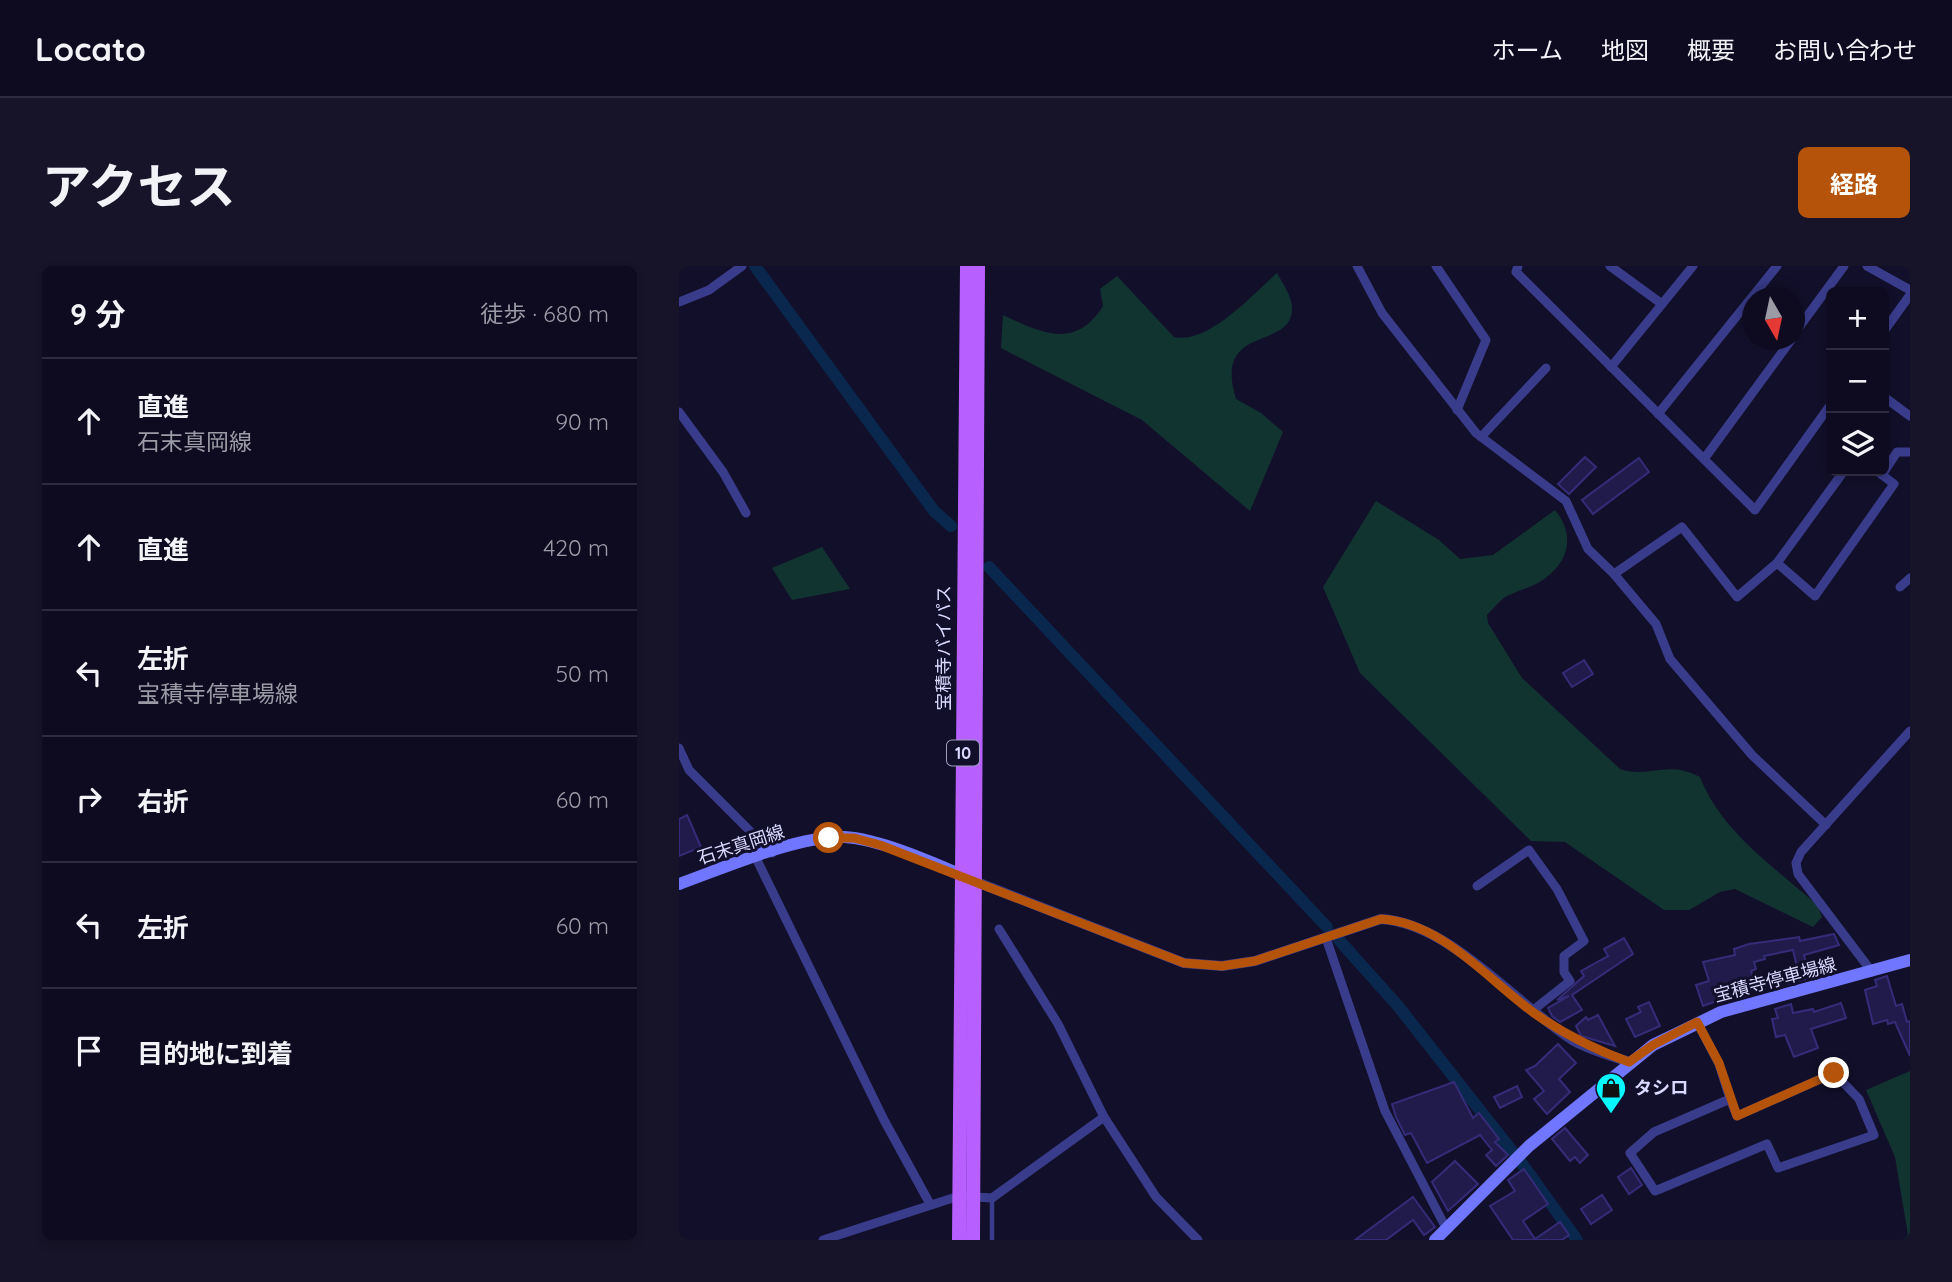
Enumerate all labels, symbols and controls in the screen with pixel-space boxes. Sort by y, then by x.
text: Locato [35,28,146,69]
text: ホーム [1492,35,1563,65]
text: 地図 [1601,35,1649,65]
text: 概要 [1687,35,1735,65]
text: お問い合わせ [1773,35,1917,65]
button: 経路 [1798,147,1910,218]
text: アクセス [42,155,236,216]
north arrow [1742,287,1805,350]
map controls [1826,287,1889,476]
button: + [1826,287,1889,350]
text: 9 分 [70,295,125,333]
text: 徒歩 · 680 m [480,299,609,328]
button: − [1826,350,1889,413]
text: 直進 [137,390,189,423]
icon: ahead [70,402,108,440]
text: 90 m [555,407,609,436]
button: layers [1826,413,1889,476]
text: 石末真岡線 [137,427,252,456]
icon: ahead [70,528,108,566]
text: 直進 [137,533,189,566]
text: 420 m [543,533,609,562]
street label: 宝積寺バイパス [932,585,955,711]
text: 左折 [137,642,189,675]
icon: left [70,654,108,692]
text: 50 m [556,659,609,688]
text: 宝積寺停車場線 [137,679,298,708]
road number: 10 [947,740,979,766]
icon: right [70,780,108,818]
text: 右折 [137,785,189,818]
text: 60 m [556,785,609,814]
street label: 石末真岡線 [694,820,787,869]
route start [813,822,844,853]
icon: left [70,906,108,944]
text: 左折 [137,911,189,944]
text: 60 m [556,911,609,940]
street label: 宝積寺停車場線 [1711,952,1839,1007]
icon: arrive [70,1032,108,1070]
text: 目的地に到着 [137,1037,293,1070]
route end [1818,1057,1849,1088]
shop icon: タシロ [1594,1071,1628,1115]
place label: タシロ [1634,1076,1688,1099]

